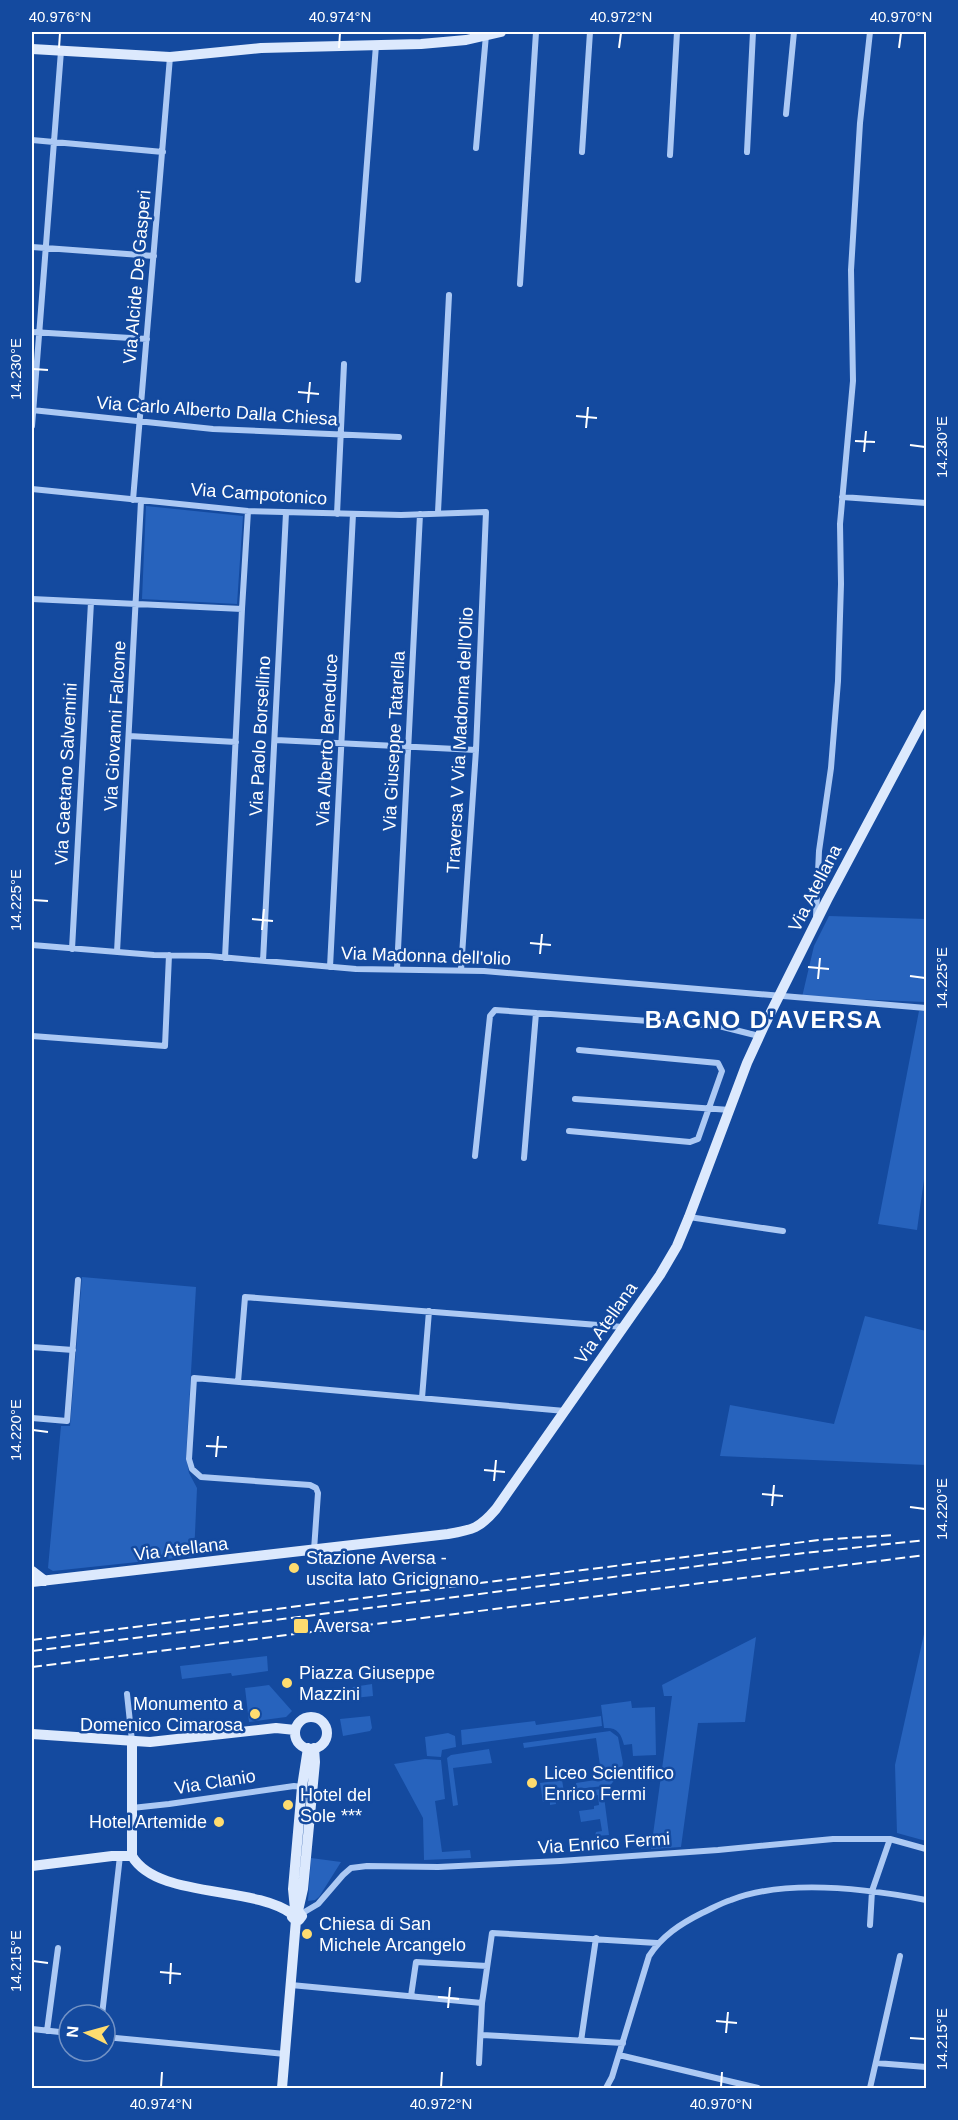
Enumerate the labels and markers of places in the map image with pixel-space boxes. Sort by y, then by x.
place label: Stazione Aversa - uscita lato Gricignano [306,1548,479,1589]
marker: Stazione Aversa - uscita lato Gricignano [287,1561,301,1575]
place label: Aversa [314,1616,371,1636]
marker: Aversa [292,1617,310,1635]
place label: Piazza Giuseppe Mazzini [299,1663,435,1704]
marker: Piazza Giuseppe Mazzini [280,1676,294,1690]
place label: Monumento a Domenico Cimarosa [80,1694,244,1735]
marker: Monumento a Domenico Cimarosa [248,1707,262,1721]
place label: Liceo Scientifico Enrico Fermi [544,1763,674,1804]
marker: Liceo Scientifico Enrico Fermi [525,1776,539,1790]
place label: Hotel del Sole *** [300,1785,371,1826]
marker: Hotel del Sole *** [281,1798,295,1812]
place label: Hotel Artemide [89,1812,207,1832]
marker: Hotel Artemide [212,1815,226,1829]
place label: Chiesa di San Michele Arcangelo [319,1914,466,1955]
marker: Chiesa di San Michele Arcangelo [300,1927,314,1941]

